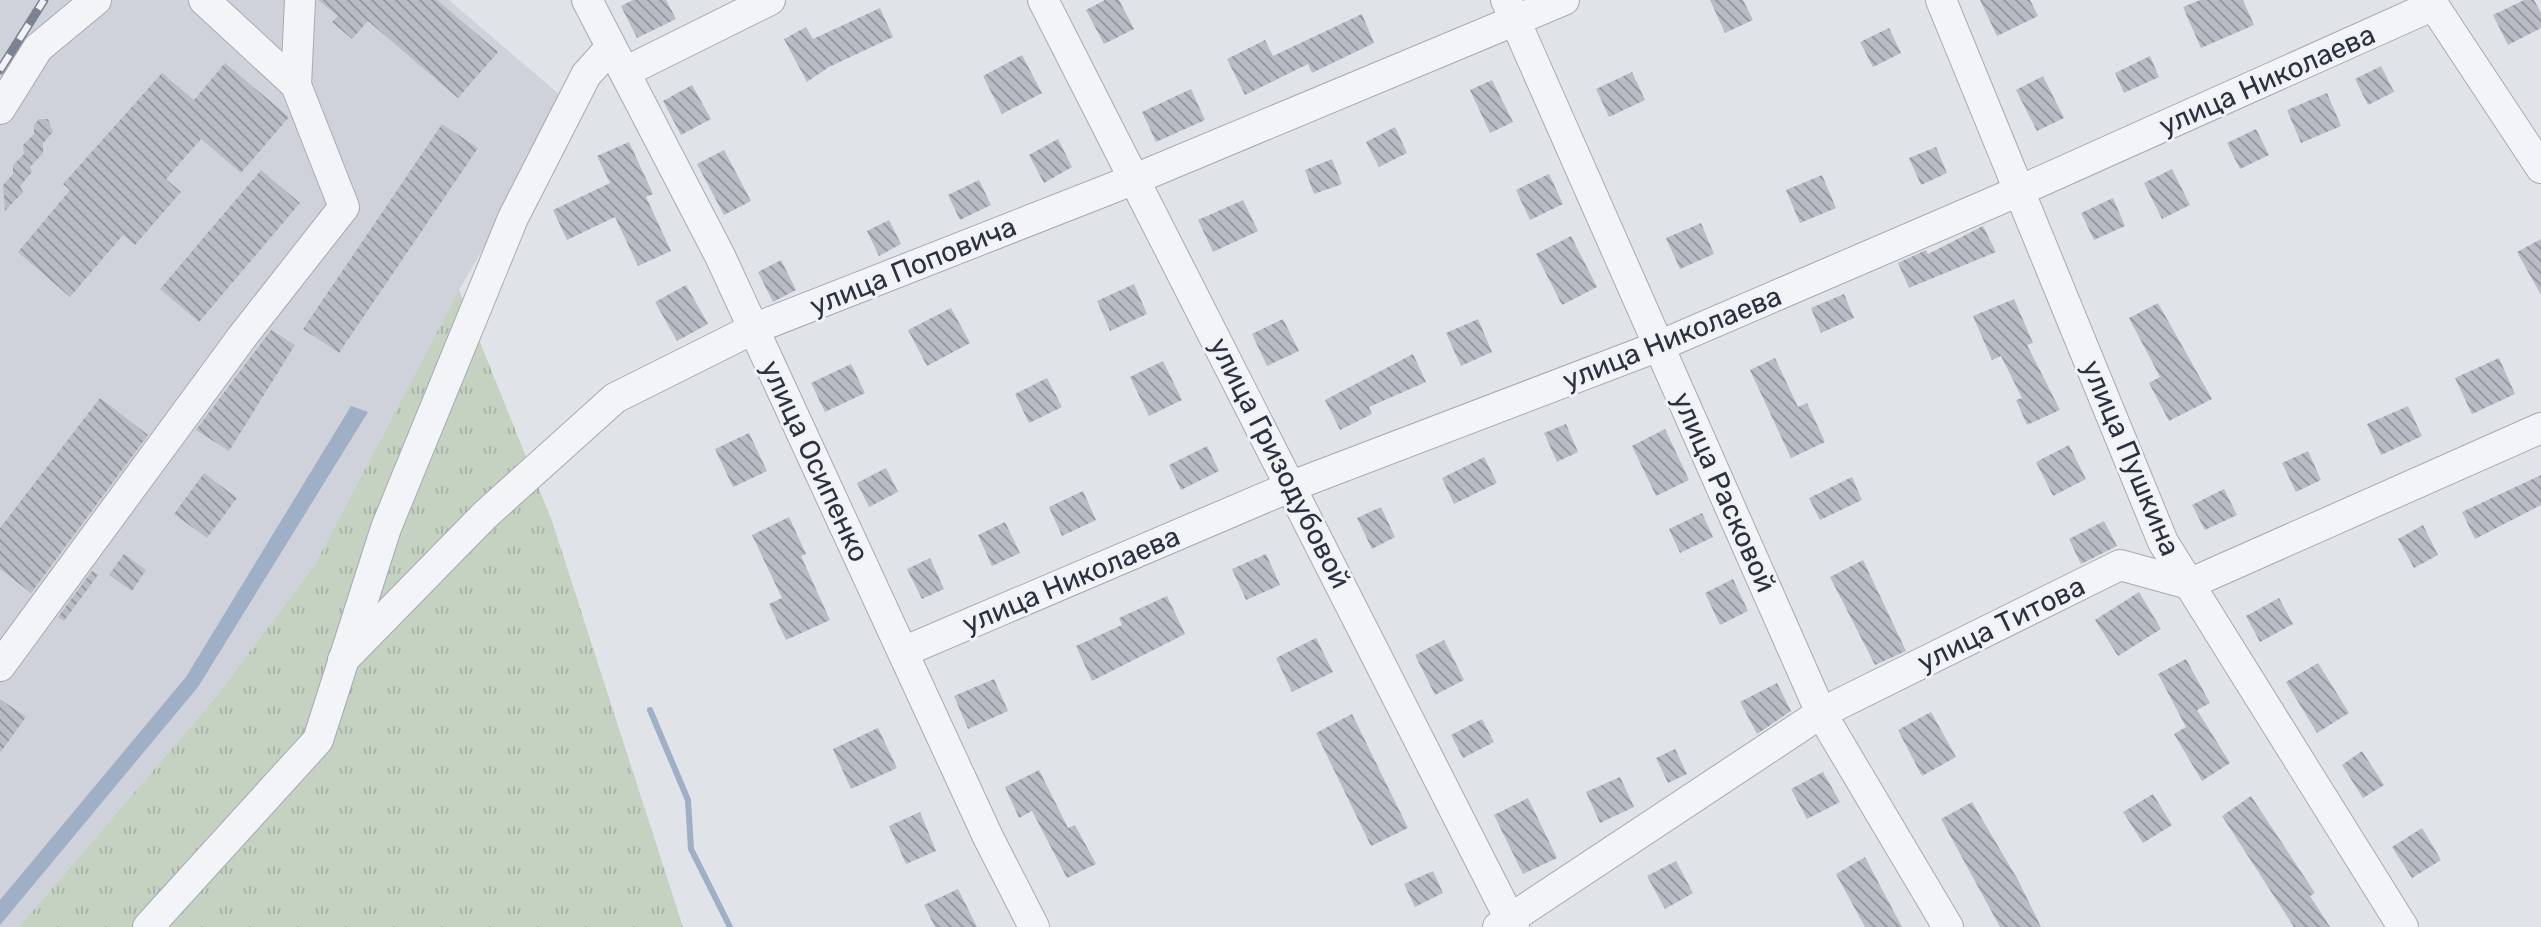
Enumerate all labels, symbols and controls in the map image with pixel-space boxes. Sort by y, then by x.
street label: улица Николаева [2154,18,2380,142]
street label: улица Поповича [805,210,1021,322]
street label: улица Николаева [1558,279,1786,397]
street label: улица Гризодубовой [1202,332,1358,594]
street label: улица Осипенко [754,355,876,567]
street label: улица Пушкина [2075,355,2187,561]
street label: улица Расковой [1665,387,1783,597]
street label: улица Николаева [957,519,1185,641]
street label: улица Титова [1912,569,2090,679]

